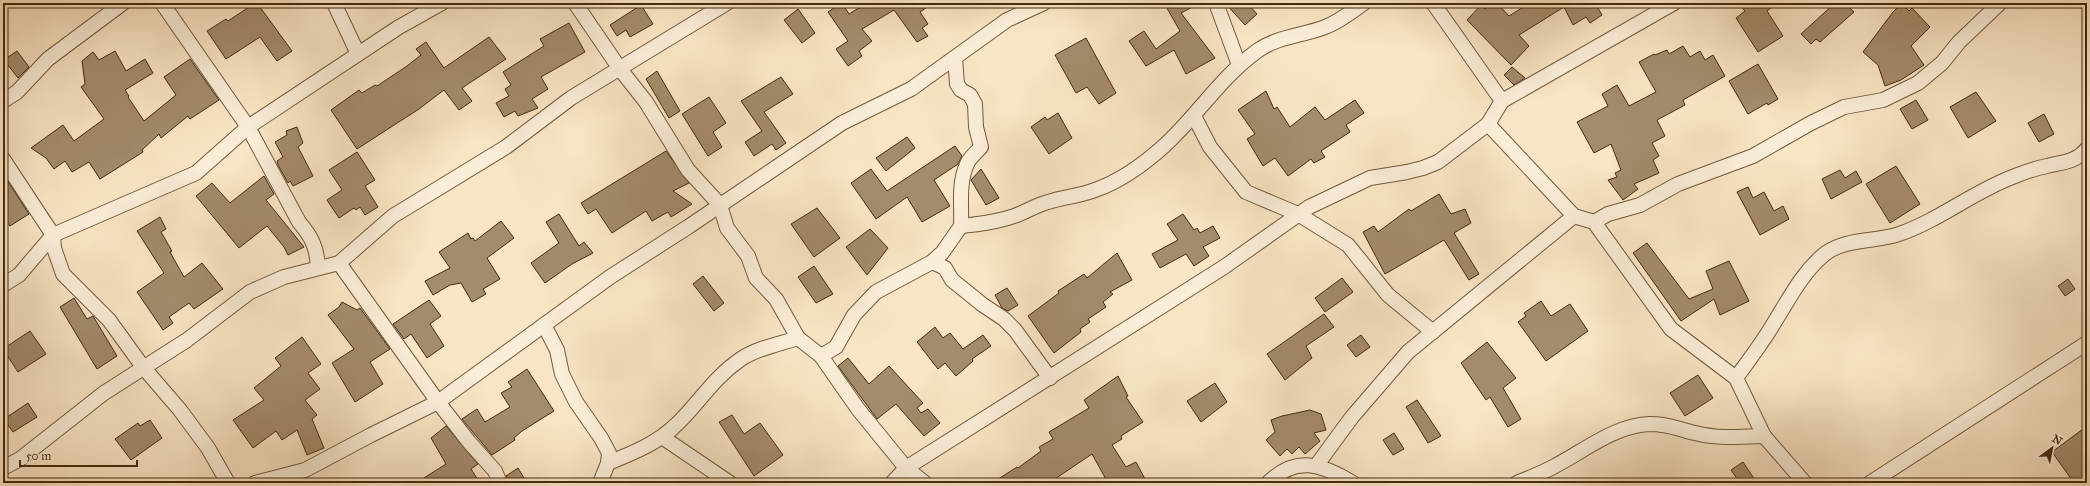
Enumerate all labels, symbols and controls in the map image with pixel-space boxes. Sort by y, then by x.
north arrow [2032,428,2072,468]
text: N [2050,432,2065,448]
scale bar [20,442,137,468]
text: 50 m [26,449,51,463]

